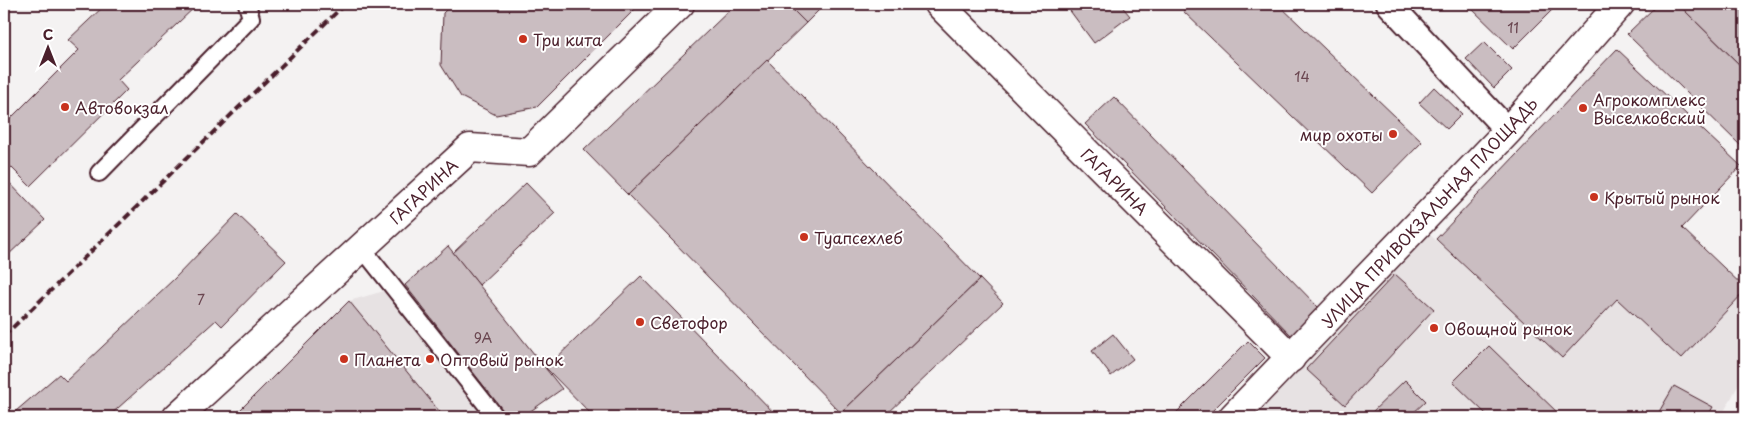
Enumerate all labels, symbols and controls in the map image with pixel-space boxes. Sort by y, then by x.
house number: 11 [1507,17,1519,38]
north arrow [22,22,72,72]
text: С [43,24,53,45]
place label: Три кита [533,27,602,51]
marker: Три кита [517,33,529,45]
house number: 14 [1294,66,1310,87]
place label: Агрокомплекс Выселковский [1593,87,1706,129]
street label: УЛИЦА ПРИВОКЗАЛЬНАЯ ПЛОЩАДЬ [1315,91,1543,333]
place label: Автовокзал [75,95,169,119]
marker: Автовокзал [59,101,71,113]
marker: Агрокомплекс Выселковский [1577,102,1589,114]
place label: мир охоты [1300,122,1383,146]
marker: мир охоты [1387,128,1399,140]
street label: ГАГАРИНА [1076,142,1154,220]
street label: ГАГАРИНА [383,153,463,229]
place label: Крытый рынок [1604,185,1720,209]
marker: Крытый рынок [1588,191,1600,203]
place label: Туапсехлеб [814,225,903,249]
marker: Туапсехлеб [798,231,810,243]
house number: 7 [197,289,205,310]
place label: Светофор [650,310,728,334]
marker: Светофор [634,316,646,328]
place label: Овощной рынок [1444,316,1573,340]
marker: Овощной рынок [1428,322,1440,334]
house number: 9А [474,327,493,348]
place label: Планета [354,347,421,371]
place label: Оптовый рынок [440,347,564,371]
marker: Планета [338,353,350,365]
marker: Оптовый рынок [424,353,436,365]

